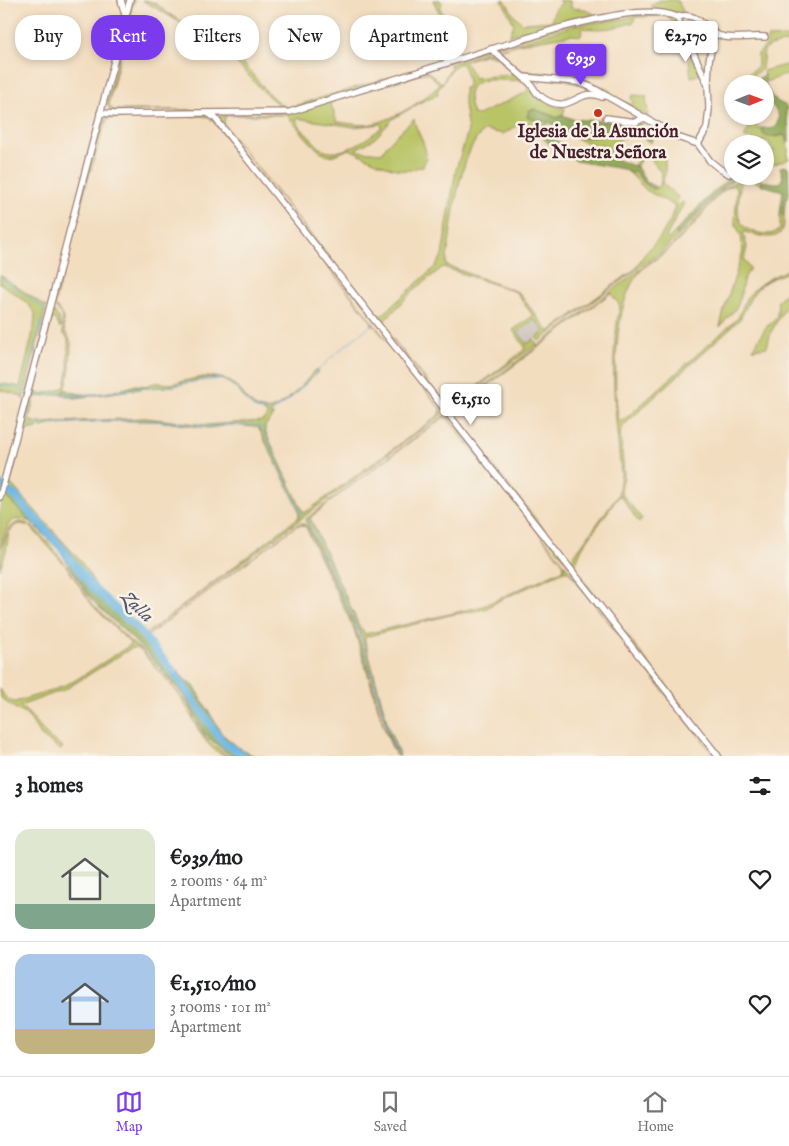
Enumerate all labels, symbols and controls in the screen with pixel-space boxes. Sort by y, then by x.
chip: Buy [15,15,81,60]
chip: Rent [91,15,165,60]
chip: Filters [175,15,259,60]
chip: New [269,15,340,60]
chip: Apartment [350,15,467,60]
pin: €2,170 [645,20,727,63]
text: €2,170 [665,27,707,47]
pin: €939 [551,44,611,86]
text: €939 [566,50,596,70]
north arrow [724,75,774,125]
map controls [724,75,774,185]
marker: Iglesia de la Asunción de Nuestra Señora [592,107,604,119]
place label: Iglesia de la Asunción de Nuestra Señora [518,121,679,165]
button: layers [724,135,774,185]
pin: €1,510 [430,384,512,426]
text: €1,510 [451,390,491,410]
water label: Zalla [114,584,159,628]
icon: filters [746,772,774,800]
text: 3 homes [15,773,83,800]
text: €939/mo [170,845,243,872]
icon: home [55,849,115,909]
icon: heart [746,865,774,893]
text: 2 rooms · 64 m² [170,872,268,892]
text: Apartment [170,892,241,912]
text: €1,510/mo [170,971,256,998]
icon: home [55,974,115,1034]
icon: heart [746,990,774,1018]
text: 3 rooms · 101 m² [170,998,271,1018]
text: Apartment [170,1018,241,1038]
tab: Map [115,1088,143,1136]
tab: Saved [374,1088,407,1136]
tab: Home [637,1088,674,1136]

